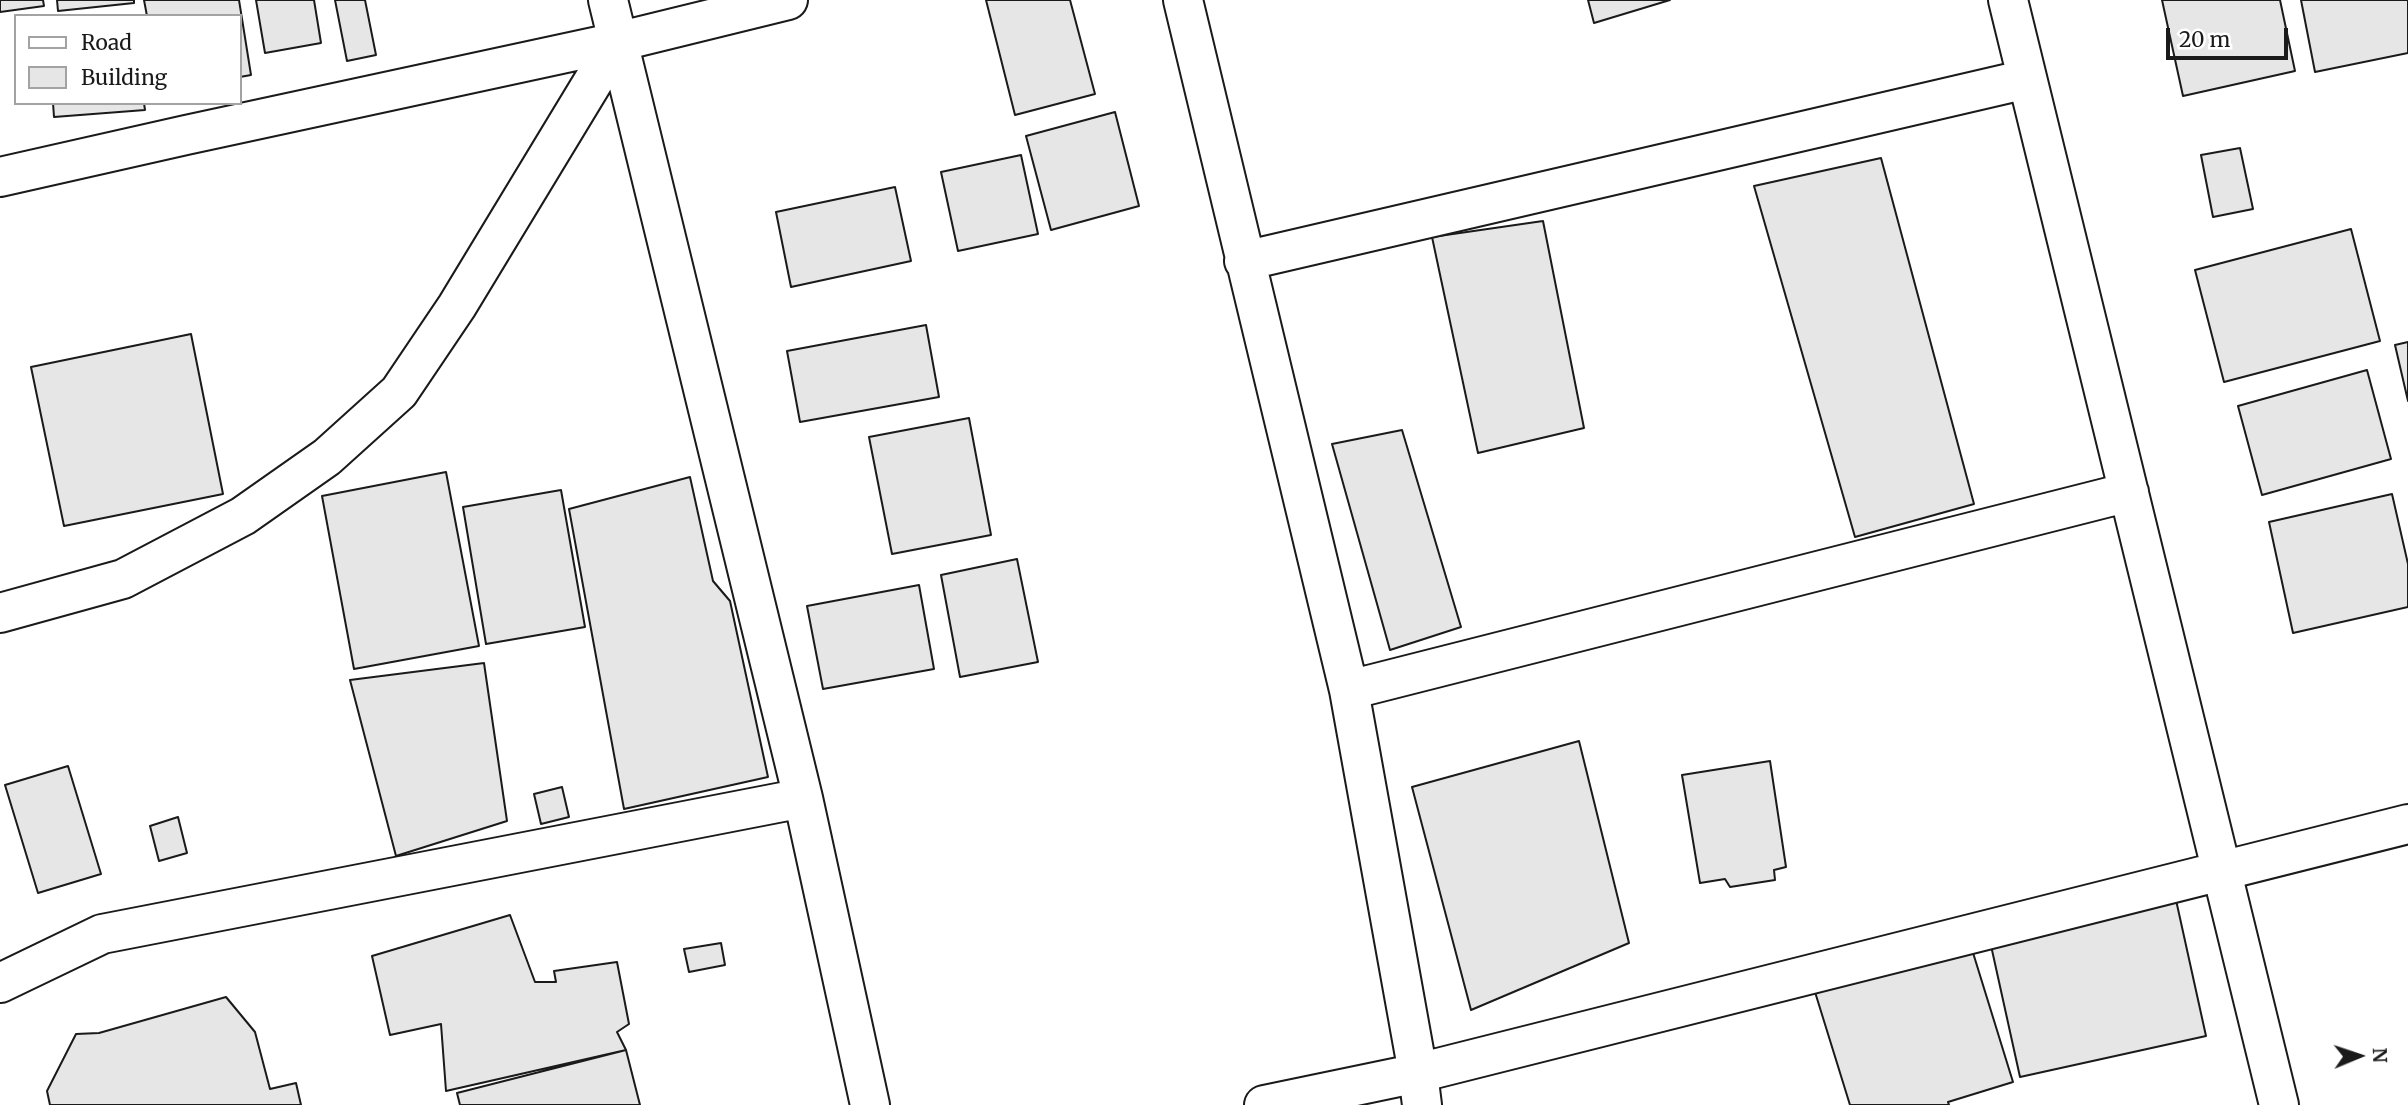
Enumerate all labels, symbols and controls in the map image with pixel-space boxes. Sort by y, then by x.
legend [14,14,242,105]
scale bar [2170,14,2292,58]
text: 20 m [2179,26,2230,53]
text: Road [81,29,132,56]
text: Building [81,64,167,91]
north arrow [2324,1021,2394,1091]
text: N [2368,1047,2392,1063]

